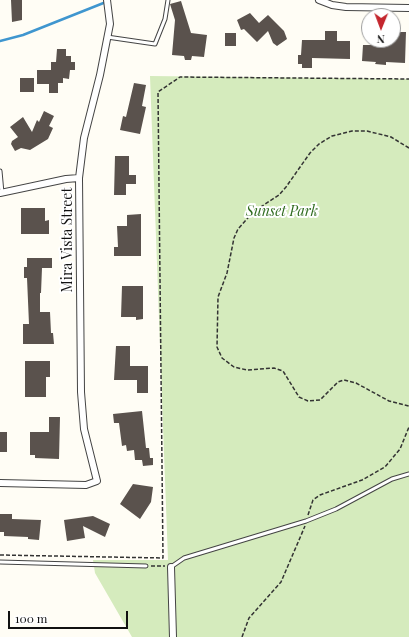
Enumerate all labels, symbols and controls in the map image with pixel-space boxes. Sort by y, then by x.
north arrow [361,8,401,48]
text: N [377,32,385,47]
street label: Mira Vista Street [60,188,76,292]
park label: Sunset Park [246,204,318,220]
scale bar [10,603,130,629]
text: 100 m [15,610,47,626]

